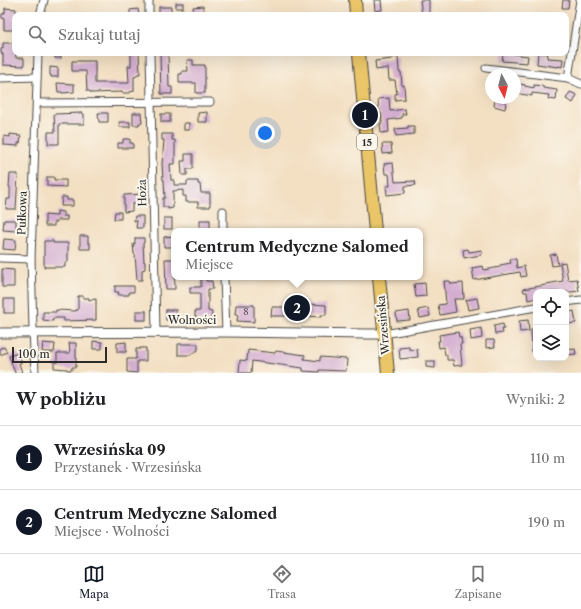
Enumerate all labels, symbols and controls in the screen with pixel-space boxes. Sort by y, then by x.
search box [12,12,569,56]
icon: search [26,23,48,45]
text: Szukaj tutaj [58,25,140,44]
north arrow [485,68,521,104]
pin: 1 [352,100,378,130]
your location [255,123,275,143]
road number: 15 [357,134,377,150]
street label: Hoża [135,179,149,207]
street label: Pułkowa [14,190,30,235]
popup [171,228,423,280]
text: Centrum Medyczne Salomed [185,237,409,256]
text: Miejsce [185,256,233,272]
map controls [533,289,569,361]
button: locate [533,289,569,325]
pin: 2 [284,293,310,323]
street label: Wrzesińska [373,295,393,356]
house number: 8 [243,306,249,317]
street label: Wolności [167,313,217,327]
button: layers [533,325,569,361]
scale bar [12,345,107,364]
text: 100 m [18,347,50,361]
text: W pobliżu [16,389,106,409]
text: Wyniki: 2 [506,391,565,407]
text: Wrzesińska 09 [54,440,166,459]
text: 1 [26,450,32,466]
text: 110 m [530,450,565,466]
text: Przystanek · Wrzesińska [54,459,202,475]
text: Centrum Medyczne Salomed [54,504,277,523]
text: 2 [25,514,33,530]
text: 190 m [528,514,565,530]
text: Miejsce · Wolności [54,523,169,539]
tab: Mapa [79,563,109,601]
tab: Trasa [267,563,296,601]
tab: Zapisane [455,563,502,601]

